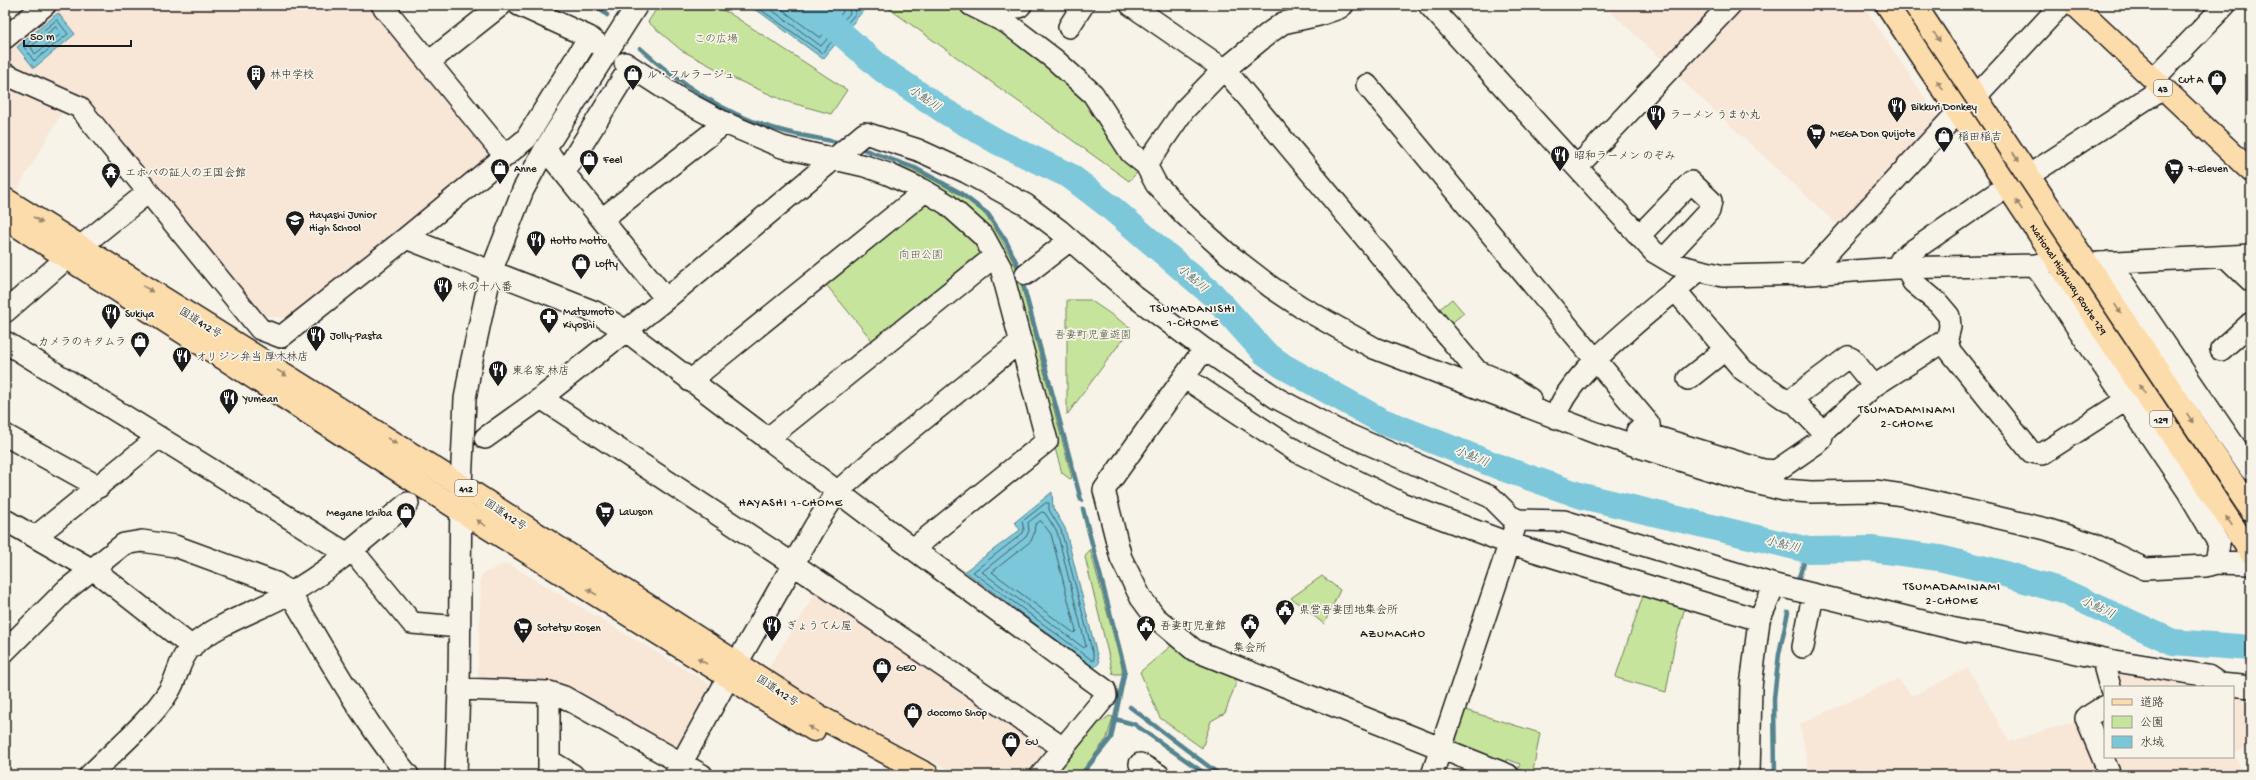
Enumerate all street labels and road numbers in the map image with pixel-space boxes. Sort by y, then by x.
road number: 43 [2154,80,2172,96]
street label: National Highway Route 129 [2026,222,2109,338]
street label: 国道412号 [176,305,224,342]
road number: 129 [2150,411,2172,427]
road number: 412 [455,480,477,496]
street label: 国道412号 [481,497,529,534]
street label: 国道412号 [753,673,801,710]

